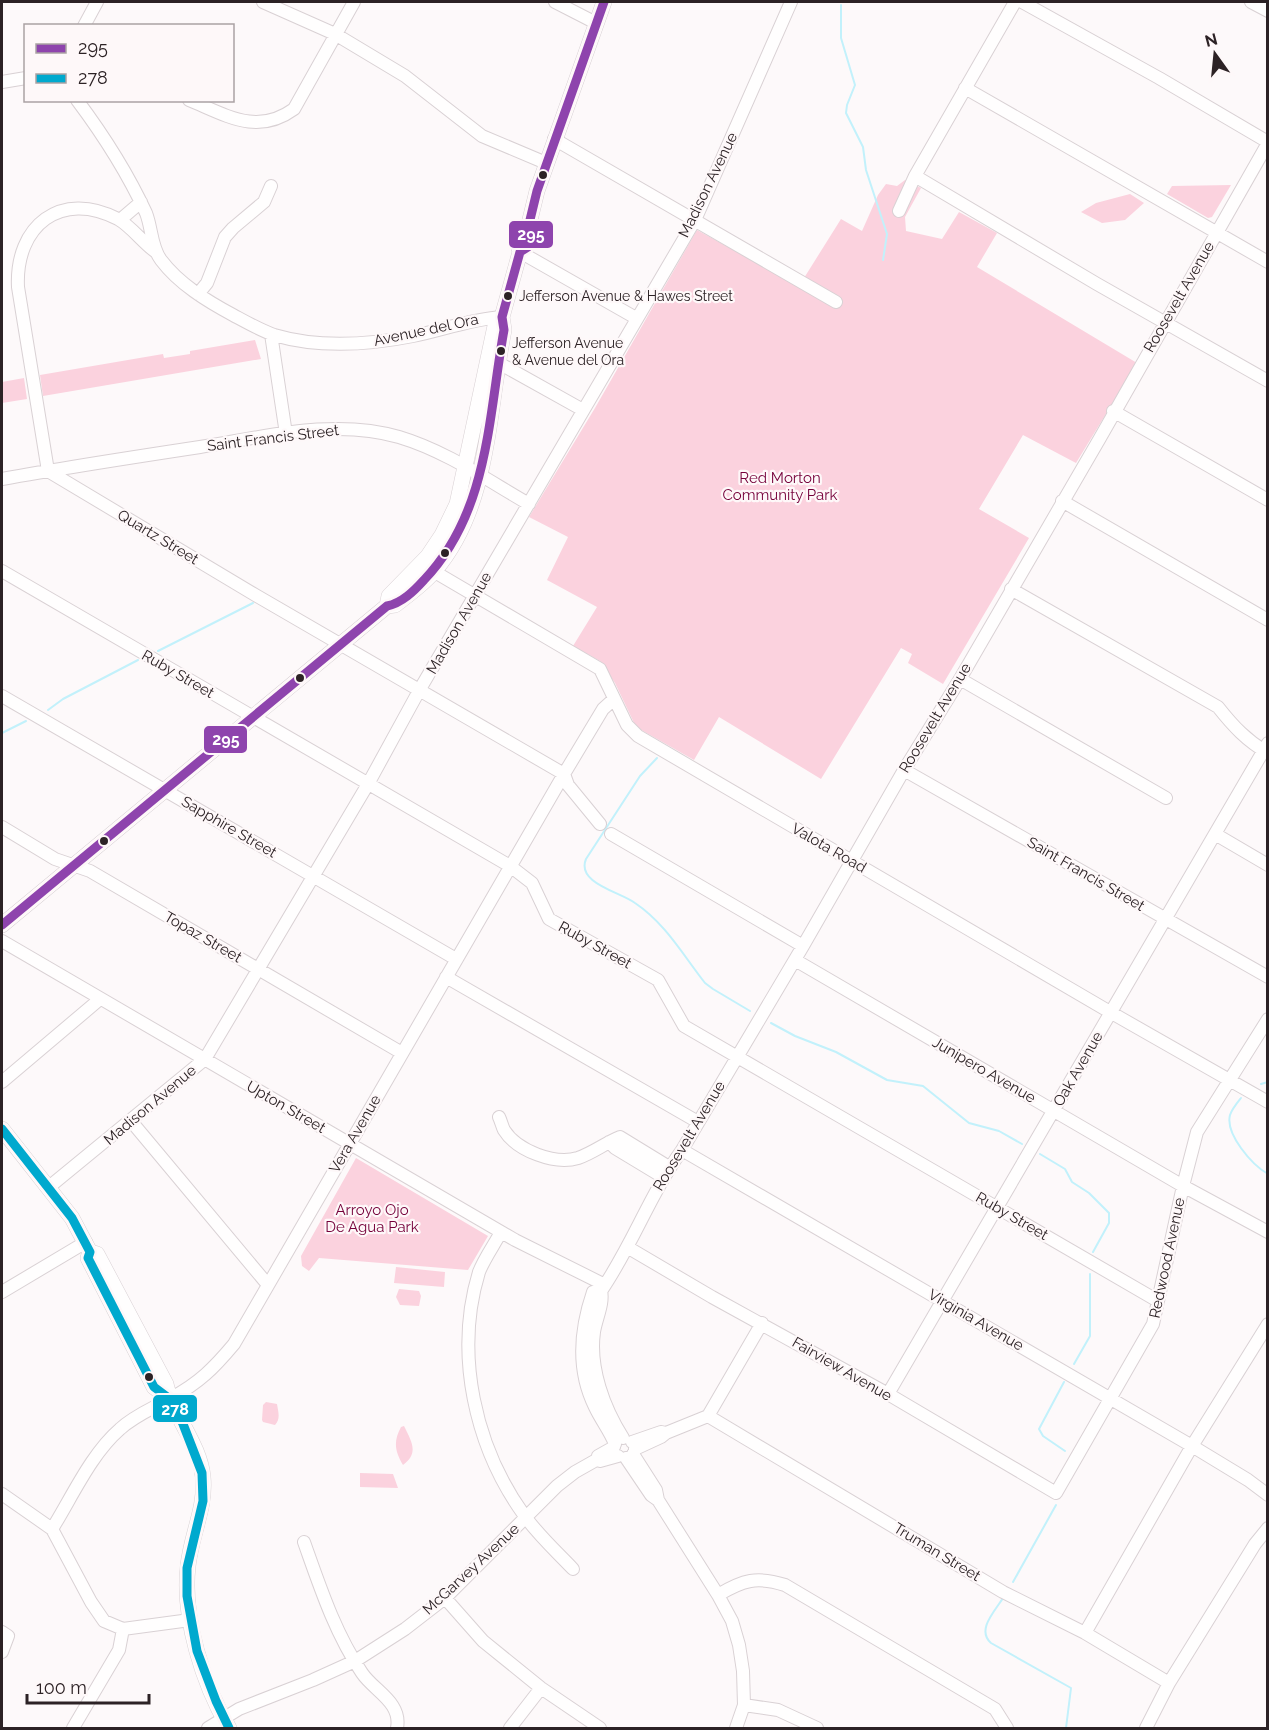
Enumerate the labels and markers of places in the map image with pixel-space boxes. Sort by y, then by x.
unlabelled marker [537,169,549,181]
place label: Jefferson Avenue & Hawes Street [519,288,733,304]
marker: Jefferson Avenue & Hawes Street [502,290,514,302]
place label: Jefferson Avenue & Avenue del Ora [512,335,624,368]
marker: Jefferson Avenue & Avenue del Ora [495,345,507,357]
unlabelled marker [439,547,451,559]
unlabelled marker [294,672,306,684]
unlabelled marker [98,835,110,847]
unlabelled marker [143,1371,155,1383]

